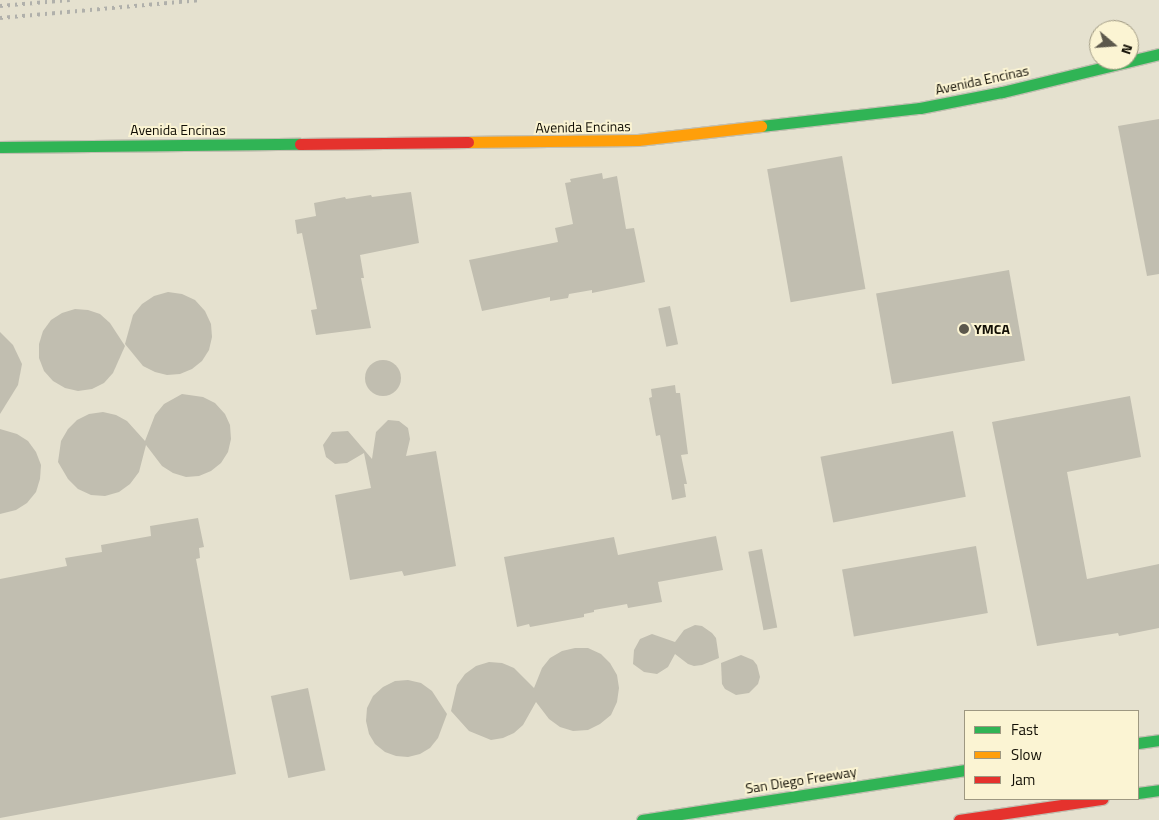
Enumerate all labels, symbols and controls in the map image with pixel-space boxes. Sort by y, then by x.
north arrow [1089,20,1139,70]
text: N [1116,42,1139,57]
street label: Avenida Encinas [934,62,1030,98]
street label: Avenida Encinas [535,118,631,136]
street label: Avenida Encinas [130,122,226,138]
place label: YMCA [974,321,1010,337]
marker: YMCA [958,323,970,335]
legend [964,710,1139,800]
text: Fast [1011,718,1038,741]
text: Slow [1011,743,1042,766]
street label: San Diego Freeway [744,763,858,797]
text: Jam [1011,768,1035,791]

